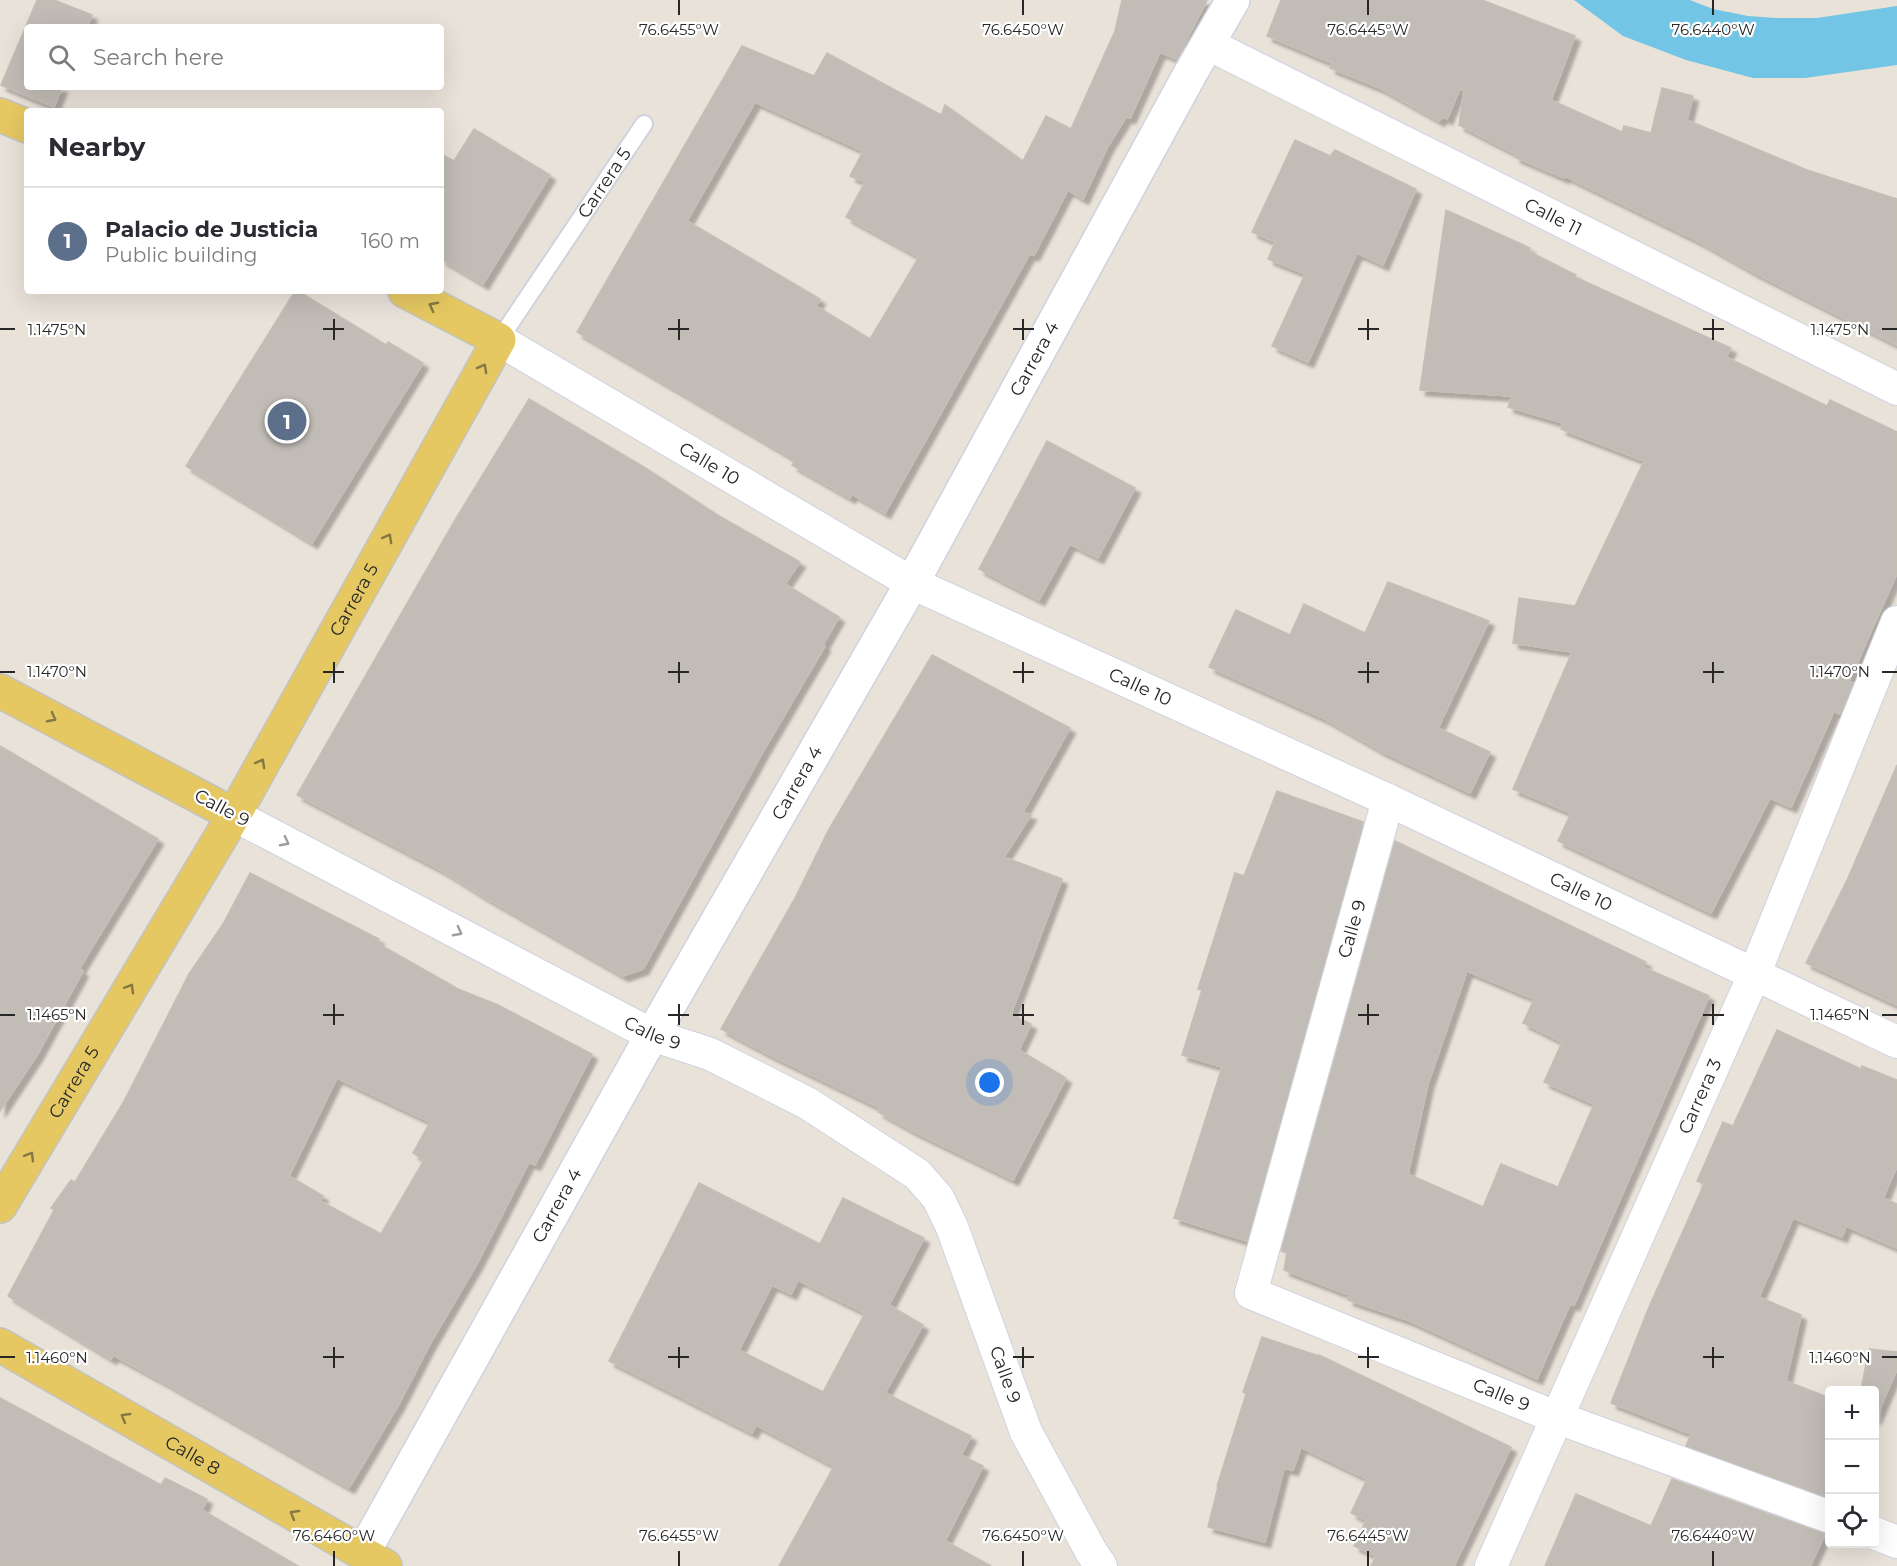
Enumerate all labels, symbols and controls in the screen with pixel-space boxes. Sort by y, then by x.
text: 76.6455°W [639,20,719,39]
text: 76.6450°W [982,20,1064,39]
text: 76.6445°W [1327,20,1409,39]
text: 76.6440°W [1671,20,1755,39]
search box [24,24,444,90]
icon: search [45,41,78,74]
text: Search here [93,44,224,71]
text: Nearby [48,131,145,163]
street label: Carrera 5 [573,144,636,223]
street label: Calle 11 [1521,193,1586,240]
text: Palacio de Justicia [105,216,318,243]
text: 1 [64,229,71,253]
text: 160 m [361,229,420,253]
text: Public building [105,243,258,267]
one-way arrow [429,302,440,313]
street label: Carrera 4 [1005,318,1064,400]
text: 1.1475°N [28,320,86,339]
text: 1.1475°N [1811,320,1869,339]
one-way arrow [476,364,488,374]
pin: 1 [268,398,306,444]
street label: Calle 10 [675,437,744,490]
one-way arrow [381,534,392,544]
street label: Carrera 5 [325,559,383,640]
text: 1.1470°N [27,662,87,681]
text: 1.1470°N [1810,662,1870,681]
street label: Calle 10 [1105,663,1175,711]
one-way arrow [45,711,56,723]
street label: Carrera 4 [767,742,827,824]
one-way arrow [254,759,265,769]
street label: Calle 9 [191,784,253,832]
one-way arrow [279,835,290,846]
street label: Calle 10 [1546,867,1616,916]
street label: Calle 9 [1333,897,1371,961]
one-way arrow [452,925,462,936]
one-way arrow [123,984,134,994]
text: 1.1465°N [27,1005,87,1024]
text: 1.1465°N [1810,1005,1870,1024]
street label: Calle 9 [620,1011,683,1055]
street label: Carrera 5 [44,1042,104,1123]
street label: Carrera 3 [1674,1055,1726,1138]
your location [975,1068,1004,1097]
one-way arrow [23,1152,34,1162]
street label: Carrera 4 [527,1164,587,1247]
street label: Calle 9 [985,1343,1026,1406]
text: 1.1460°N [26,1348,88,1367]
text: 1.1460°N [1809,1348,1871,1367]
street label: Calle 9 [1470,1374,1533,1416]
map controls [1825,1386,1879,1548]
button: + [1825,1386,1879,1440]
one-way arrow [121,1413,131,1424]
street label: Calle 8 [161,1431,224,1480]
button: − [1825,1440,1879,1494]
button: locate [1825,1494,1879,1548]
one-way arrow [290,1510,300,1521]
text: 76.6460°W [293,1526,376,1545]
text: 76.6455°W [639,1526,719,1545]
text: 76.6450°W [982,1526,1064,1545]
text: 76.6445°W [1327,1526,1409,1545]
text: 76.6440°W [1671,1526,1755,1545]

